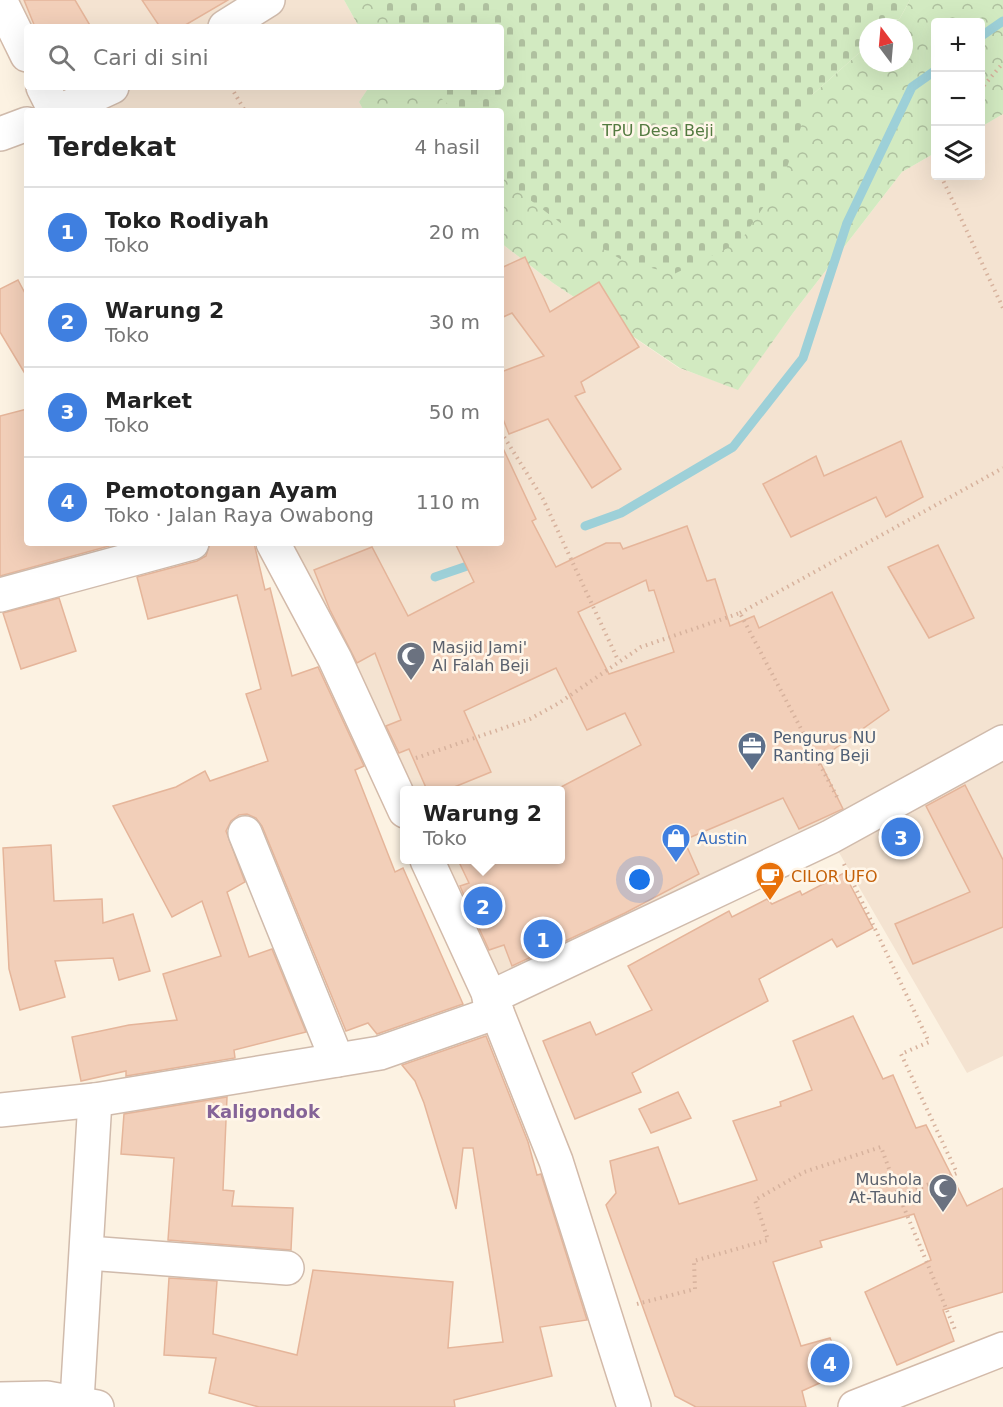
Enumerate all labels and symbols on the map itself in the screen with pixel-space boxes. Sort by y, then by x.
north arrow [859,18,913,72]
park label: TPU Desa Beji [601,121,714,140]
place label: Masjid Jami' Al Falah Beji [432,638,529,675]
mosque icon: Masjid Jami' Al Falah Beji [395,640,427,682]
place label: Pengurus NU Ranting Beji [773,728,876,765]
office icon: Pengurus NU Ranting Beji [736,730,768,772]
pin: 3 [882,814,920,860]
shop icon: Austin [660,822,692,864]
place label: Austin [697,829,747,848]
cafe icon: CILOR UFO [754,860,786,902]
your location [625,865,654,894]
place label: CILOR UFO [791,867,878,886]
pin: 2 [464,884,502,928]
pin: 1 [524,916,562,962]
district label: Kaligondok [206,1101,321,1122]
place label: Mushola At-Tauhid [849,1170,922,1207]
mosque icon: Mushola At-Tauhid [927,1172,959,1214]
pin: 4 [810,1340,850,1386]

